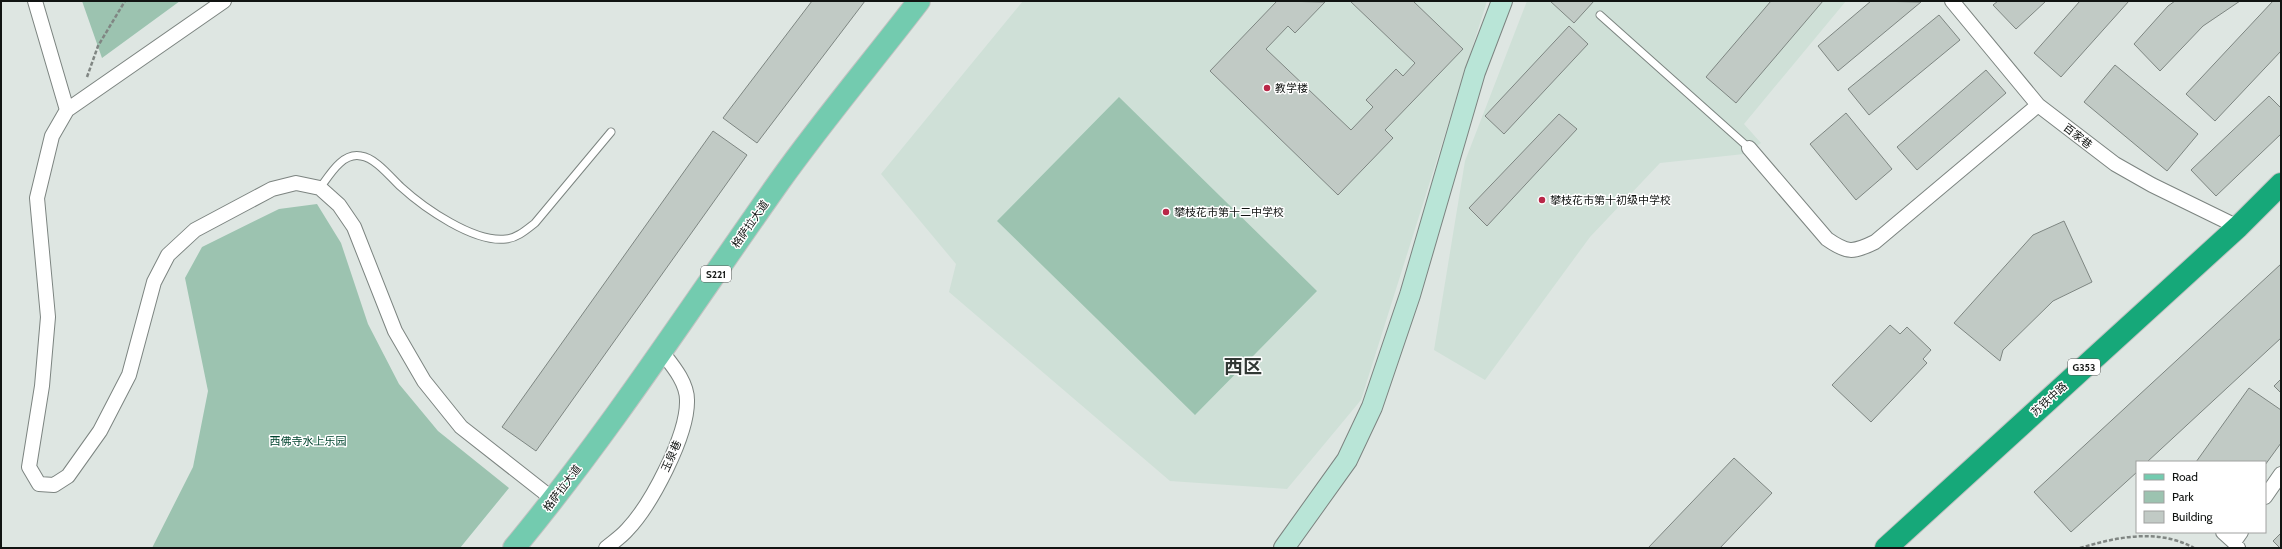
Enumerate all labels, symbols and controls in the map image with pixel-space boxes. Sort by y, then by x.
place label: 教学楼 [1275,81,1308,95]
marker: 教学楼 [1262,83,1272,93]
street label: 百家巷 [2061,120,2095,152]
place label: 攀枝花市第十初级中学校 [1550,193,1671,207]
marker: 攀枝花市第十初级中学校 [1537,195,1547,205]
street label: 格萨拉大道 [728,197,772,251]
place label: 攀枝花市第十二中学校 [1174,205,1284,219]
marker: 攀枝花市第十二中学校 [1161,207,1171,217]
road number: S221 [701,266,731,282]
district label: 西区 [1224,355,1262,378]
road number: G353 [2068,359,2100,375]
street label: 苏铁中路 [2028,379,2070,419]
park label: 西佛寺水上乐园 [270,434,347,448]
street label: 玉泉巷 [658,438,684,474]
legend [2136,461,2266,533]
street label: 格萨拉大道 [540,462,584,514]
text: Road [2172,469,2198,484]
text: Park [2172,489,2194,504]
text: Building [2172,509,2214,524]

